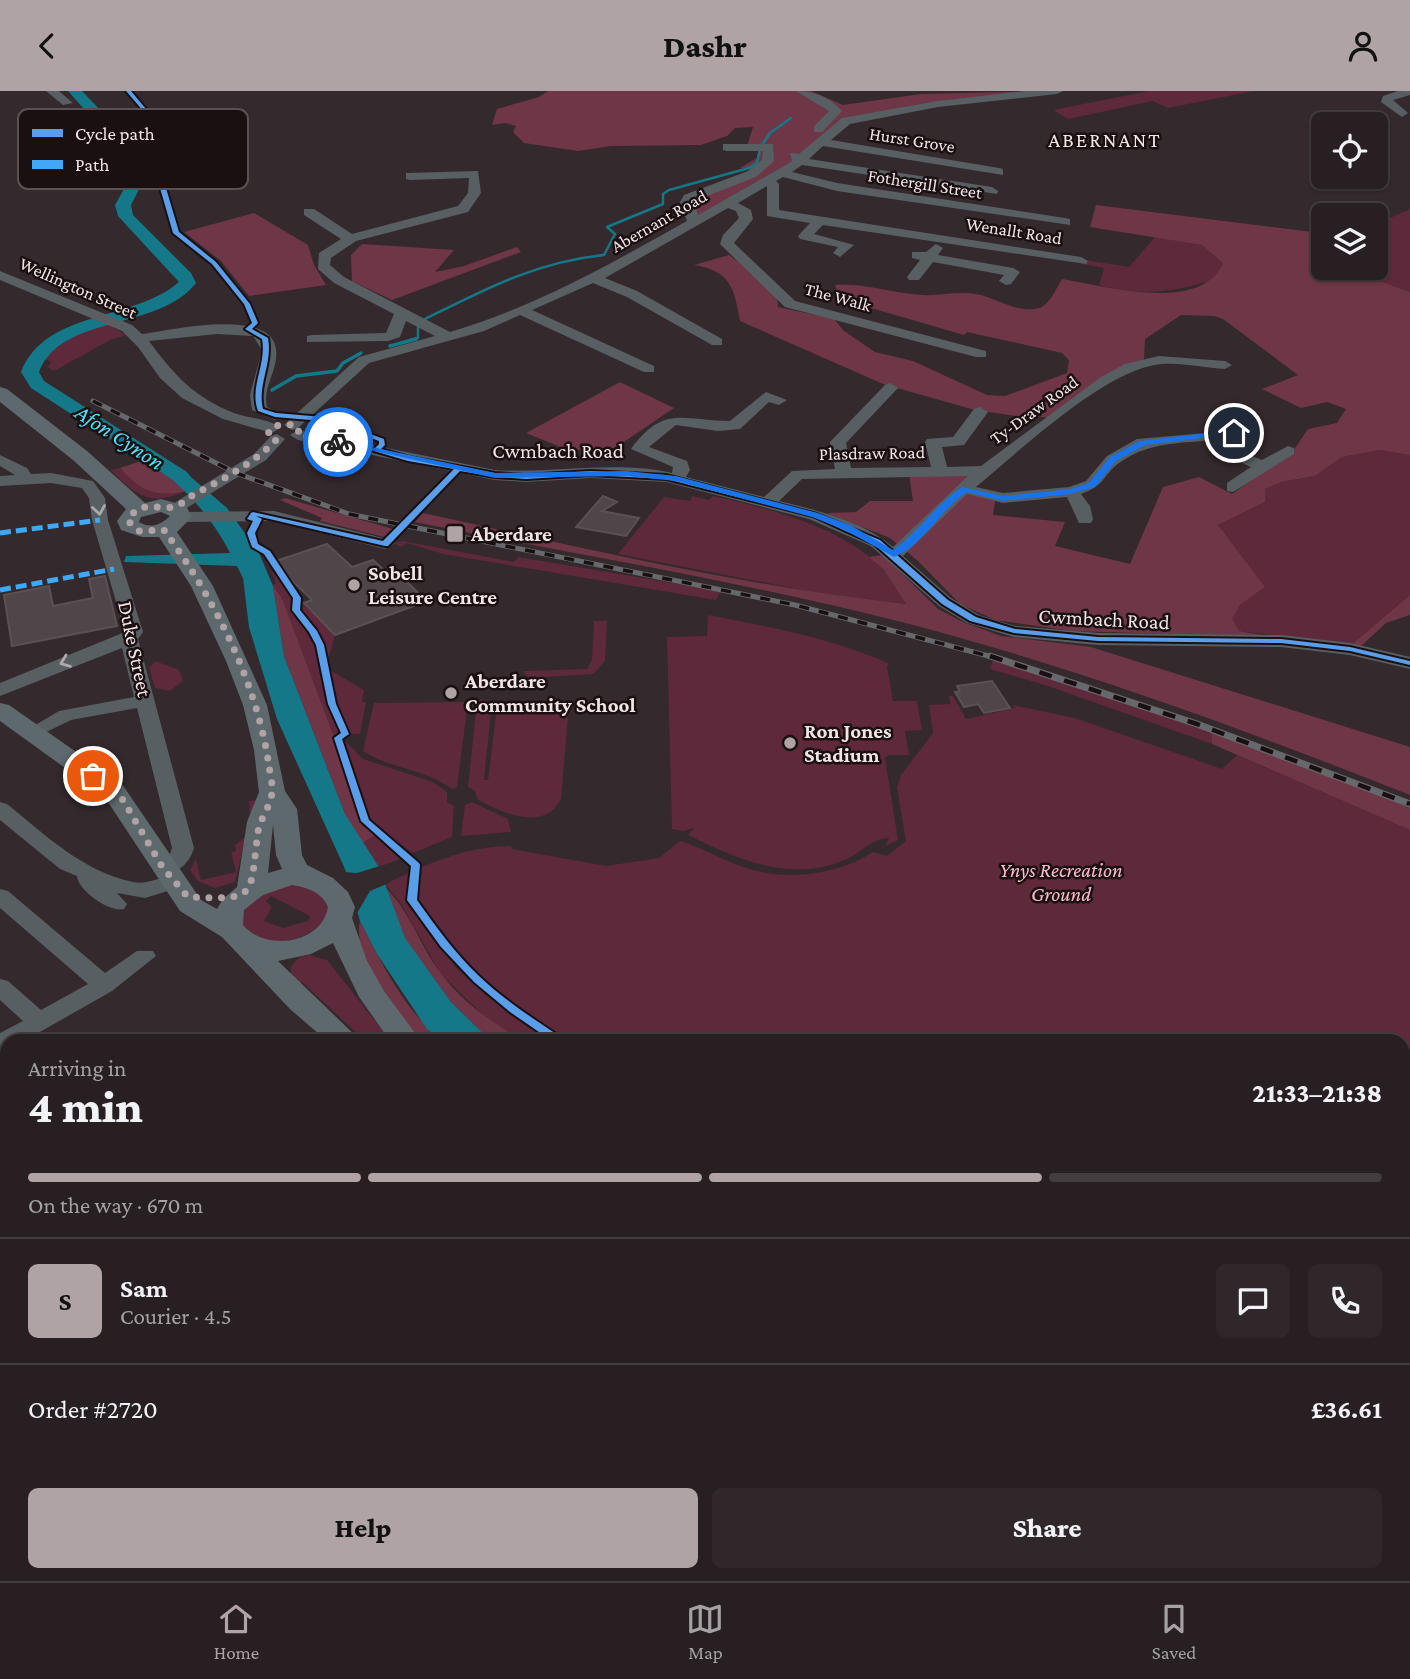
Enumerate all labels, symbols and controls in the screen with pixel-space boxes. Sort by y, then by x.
icon: back [28,27,66,65]
icon: person [1344,27,1382,65]
text: Dashr [663,28,747,64]
legend [18,109,248,189]
map controls [1311,112,1388,280]
button: locate [1311,112,1388,189]
text: Cycle path [75,123,155,144]
street label: Hurst Grove [868,123,956,157]
district label: ABERNANT [1048,128,1162,152]
text: Path [75,154,110,175]
street label: Fothergill Street [866,165,985,203]
street label: Abernant Road [608,185,711,256]
button: layers [1311,203,1388,280]
street label: Wenallt Road [965,214,1064,249]
street label: Wellington Street [16,253,141,323]
street label: The Walk [803,279,874,316]
street label: Ty-Draw Road [986,371,1082,449]
water label: Afon Cynon [70,398,169,475]
pin [1204,403,1264,463]
courier [303,407,373,477]
icon: home [1215,414,1253,452]
icon: bike [319,423,357,461]
street label: Cwmbach Road [492,439,624,463]
street label: Plasdraw Road [819,442,926,464]
one-way arrow [91,504,106,516]
place label: Aberdare [470,522,552,546]
marker: Aberdare [445,524,465,544]
place label: Sobell Leisure Centre [368,561,497,609]
marker: Sobell Leisure Centre [346,577,362,593]
street label: Duke Street [113,599,157,700]
street label: Cwmbach Road [1038,604,1170,634]
one-way arrow [59,654,72,668]
place label: Aberdare Community School [464,669,636,717]
marker: Aberdare Community School [443,685,459,701]
place label: Ron Jones Stadium [804,719,892,767]
marker: Ron Jones Stadium [782,735,798,751]
pin [63,746,123,806]
icon: bag [74,757,112,795]
park label: Ynys Recreation Ground [999,858,1123,906]
text: Arriving in [28,1055,126,1081]
text: 21:33–21:38 [1252,1079,1382,1108]
text: 4 min [28,1081,143,1132]
text: On the way · 670 m [28,1192,203,1218]
button: chat [1216,1264,1290,1338]
button: phone [1308,1264,1382,1338]
text: Sam [120,1274,168,1303]
text: S [59,1287,72,1316]
text: Courier · 4.5 [120,1303,232,1329]
text: Order #2720 [28,1395,158,1424]
text: £36.61 [1311,1395,1382,1424]
button: Help [28,1488,698,1568]
button: Share [712,1488,1382,1568]
tab: Home [214,1600,259,1663]
tab: Map [686,1600,724,1663]
tab: Saved [1152,1600,1196,1663]

